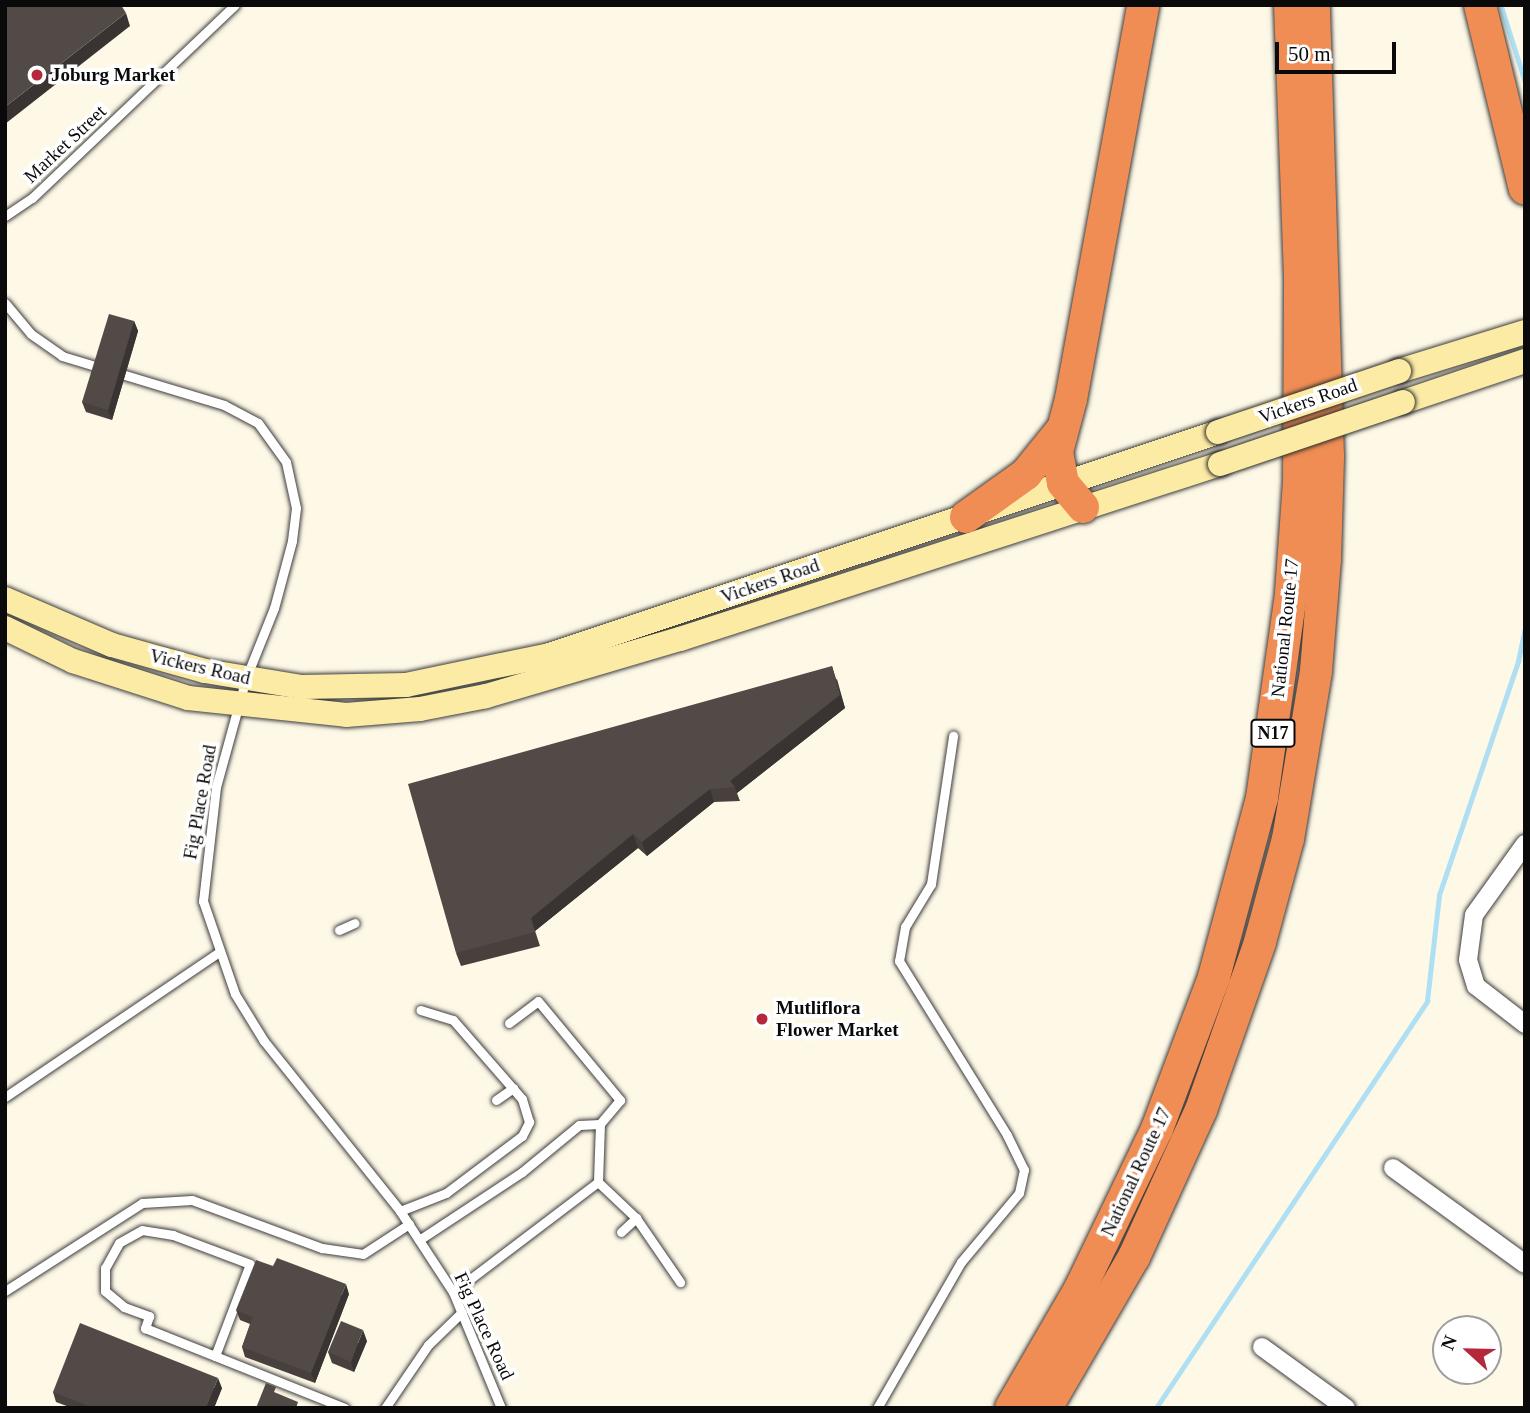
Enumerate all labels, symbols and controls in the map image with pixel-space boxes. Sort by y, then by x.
scale bar [1278,28,1399,72]
text: 50 m [1288,42,1331,66]
place label: Joburg Market [51,64,175,86]
marker: Joburg Market [29,67,45,83]
street label: Market Street [19,100,111,188]
street label: Vickers Road [1256,373,1360,429]
street label: Vickers Road [718,553,822,609]
street label: National Route 17 [1266,558,1304,698]
street label: Vickers Road [147,644,253,690]
road number: N17 [1250,718,1296,748]
street label: Fig Place Road [179,743,221,861]
place label: Mutliflora Flower Market [776,997,899,1041]
marker: Mutliflora Flower Market [754,1011,770,1027]
street label: National Route 17 [1096,1104,1176,1240]
street label: Fig Place Road [449,1269,519,1383]
north arrow [1432,1315,1502,1385]
text: N [1437,1332,1461,1353]

